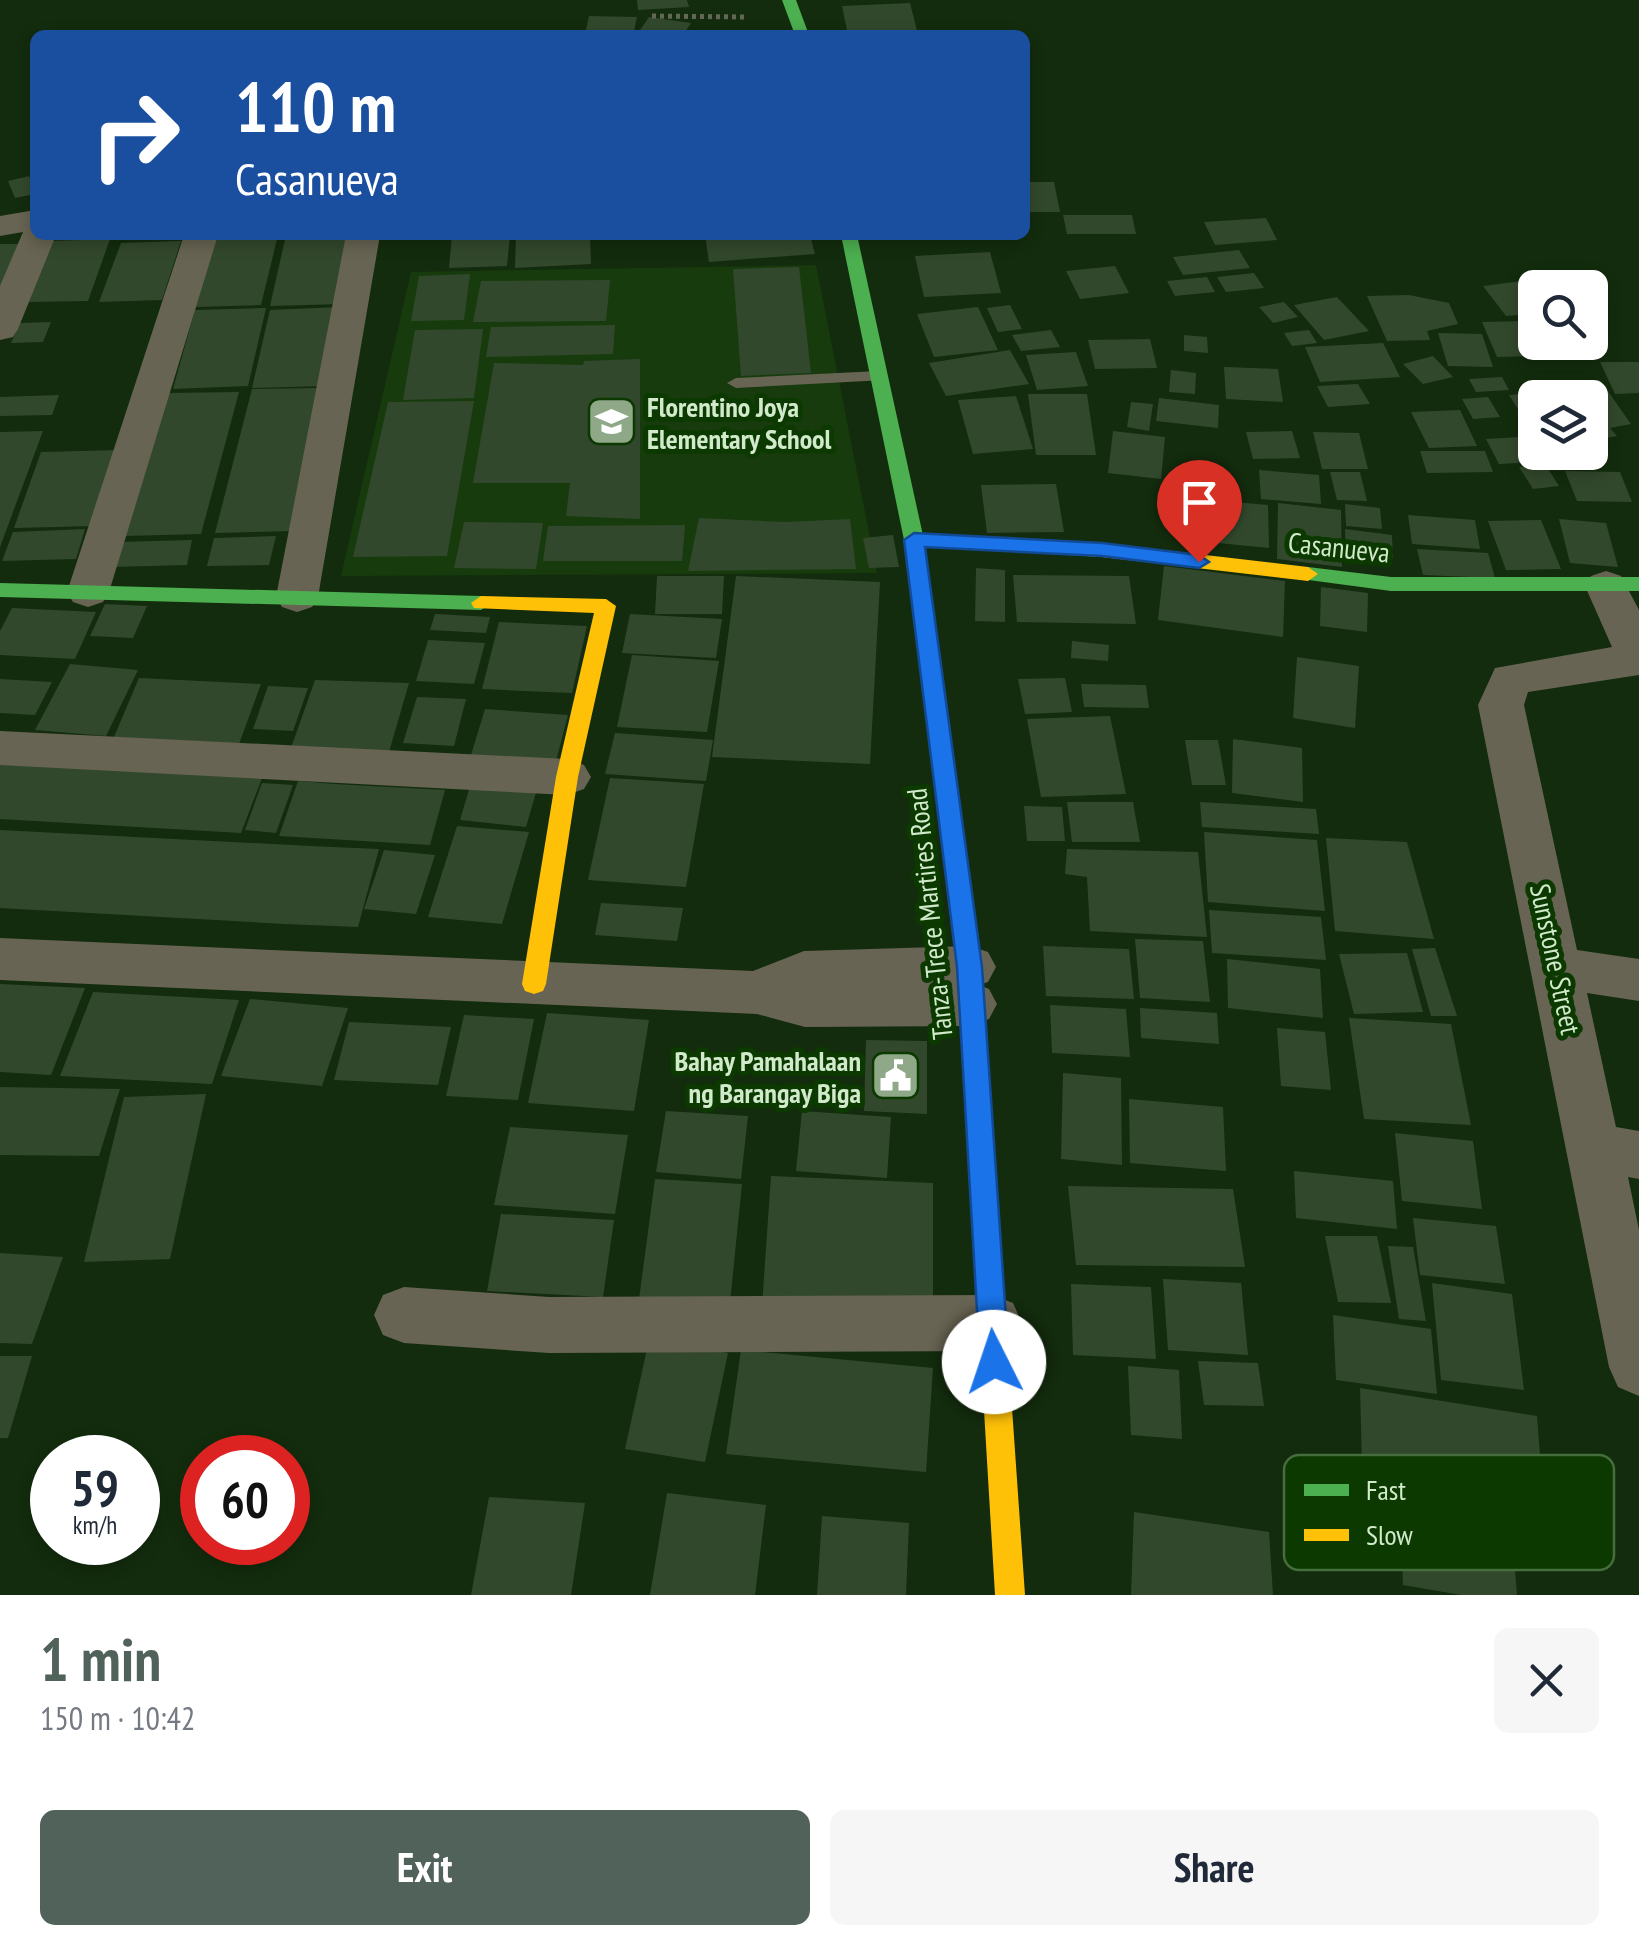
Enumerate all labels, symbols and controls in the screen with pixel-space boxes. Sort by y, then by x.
text: 110 m [235,61,396,151]
icon: right [70,70,200,200]
text: Casanueva [235,149,399,207]
map controls [1518,270,1608,470]
button: search [1518,270,1608,360]
button: layers [1518,380,1608,470]
place label: Florentino Joya Elementary School [647,388,832,457]
school or university icon: Florentino Joya Elementary School [586,396,638,448]
pin [1157,460,1242,563]
icon: arrive [1172,475,1227,530]
street label: Casanueva [1286,523,1392,571]
street label: Tanza-Trece Martires Road [897,787,961,1041]
street label: Sunstone Street [1522,880,1590,1038]
place label: Bahay Pamahalaan ng Barangay Biga [674,1042,861,1111]
public building icon: Bahay Pamahalaan ng Barangay Biga [870,1050,922,1102]
position arrow [942,1310,1046,1414]
speed limit sign: 60 [180,1435,310,1565]
text: 59 [71,1455,119,1520]
legend [1284,1455,1614,1570]
text: Fast [1366,1471,1406,1508]
text: km/h [73,1509,117,1541]
text: Slow [1366,1516,1413,1553]
text: 1 min [40,1620,161,1698]
button: close [1494,1628,1599,1733]
text: 150 m · 10:42 [40,1697,195,1739]
button: Exit [40,1810,810,1925]
button: Share [830,1810,1599,1925]

